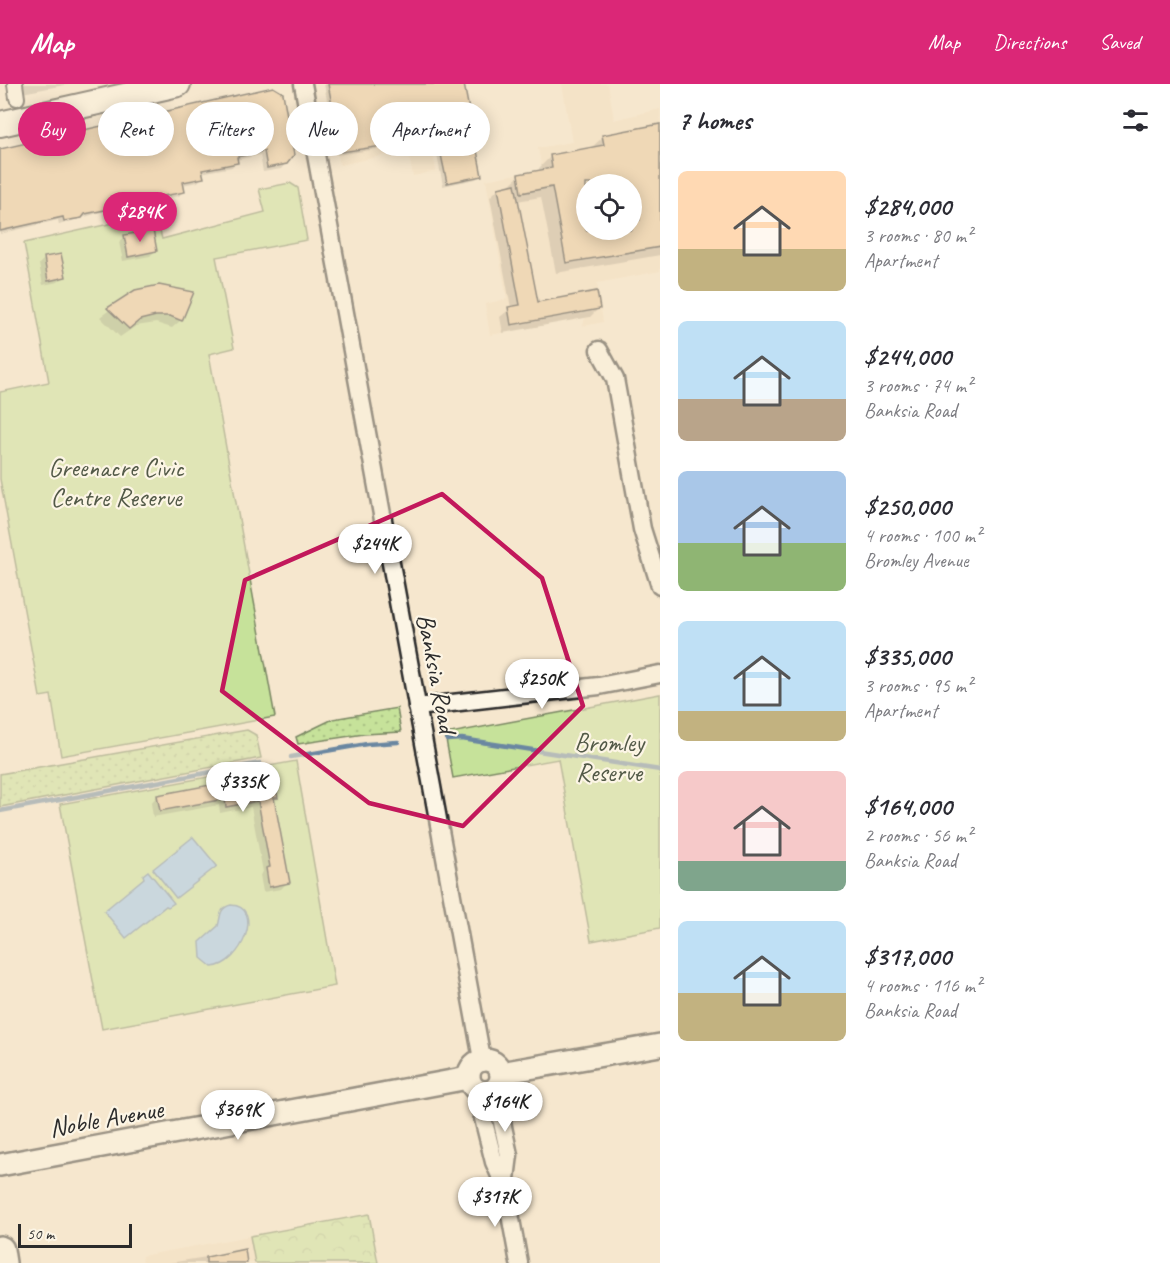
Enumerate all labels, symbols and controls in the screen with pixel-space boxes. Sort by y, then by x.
text: Map [30,25,73,60]
text: Map [928,29,960,55]
text: Directions [993,29,1066,55]
text: Saved [1099,29,1140,55]
chip: Buy [18,102,86,156]
chip: Rent [98,102,174,156]
chip: Filters [186,102,274,156]
chip: New [286,102,358,156]
chip: Apartment [370,102,490,156]
text: 7 homes [678,104,751,137]
icon: filters [1119,104,1152,137]
map controls [576,174,642,240]
button: locate [576,174,642,240]
text: $284,000 [864,190,951,223]
pin: $284K [98,192,182,243]
icon: home [726,195,798,267]
text: $284K [117,199,163,224]
text: 3 rooms · 80 m² [864,223,972,248]
text: Apartment [864,248,937,273]
text: $244,000 [864,340,951,373]
icon: home [726,345,798,417]
text: 3 rooms · 74 m² [864,373,972,398]
text: Banksia Road [864,398,957,423]
park label: Greenacre Civic Centre Reserve [48,451,185,514]
text: $250,000 [864,490,951,523]
icon: home [726,495,798,567]
text: 4 rooms · 100 m² [864,523,981,548]
pin: $244K [333,524,417,575]
text: $244K [352,531,398,556]
text: Bromley Avenue [864,548,969,573]
street label: Banksia Road [409,611,465,739]
text: $335,000 [864,640,951,673]
icon: home [726,645,798,717]
pin: $250K [500,659,584,710]
text: $250K [519,666,565,691]
text: 3 rooms · 95 m² [864,673,972,698]
text: Apartment [864,698,937,723]
park label: Bromley Reserve [574,726,646,789]
pin: $335K [201,762,285,813]
text: $335K [220,769,266,794]
text: $164,000 [864,790,952,823]
icon: home [726,795,798,867]
text: 2 rooms · 56 m² [864,823,972,848]
text: Banksia Road [864,848,957,873]
text: $317,000 [864,940,951,973]
icon: home [726,945,798,1017]
text: 4 rooms · 116 m² [864,973,981,998]
text: Banksia Road [864,998,957,1023]
pin: $164K [463,1082,547,1133]
text: $164K [482,1089,528,1114]
pin: $369K [196,1090,280,1141]
street label: Noble Avenue [47,1092,167,1145]
text: $369K [215,1097,261,1122]
pin: $317K [453,1177,537,1228]
text: $317K [472,1184,518,1209]
scale bar [18,1221,132,1248]
text: 50 m [27,1224,54,1244]

